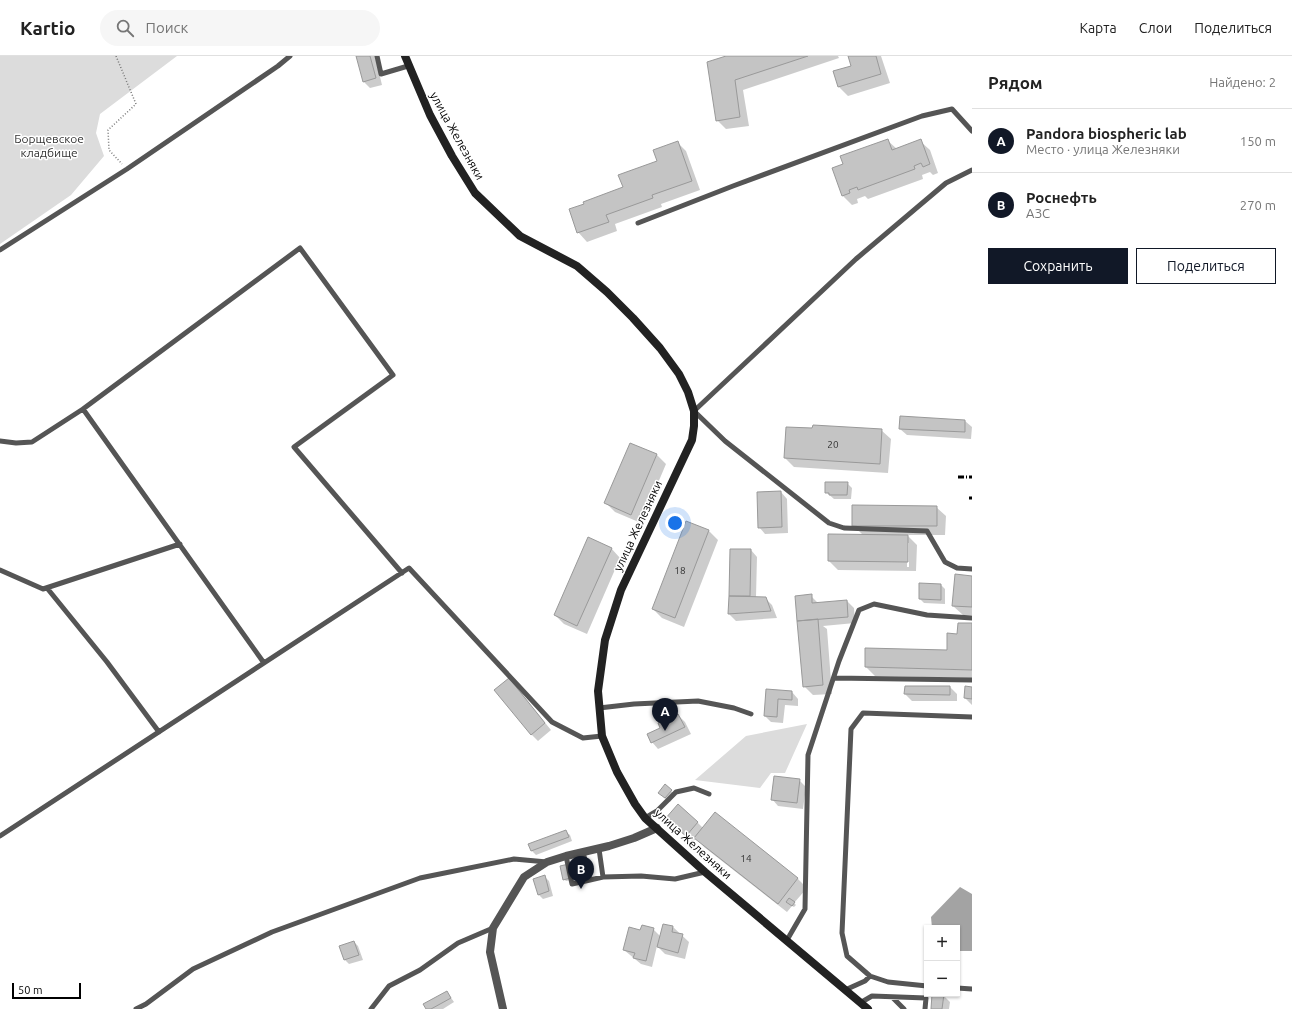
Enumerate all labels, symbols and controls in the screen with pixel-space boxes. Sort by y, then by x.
search box [100,10,380,46]
text: Kartio [20,17,76,39]
icon: search [114,17,136,39]
text: Поиск [146,19,188,36]
text: Карта [1079,20,1117,36]
text: Слои [1139,20,1172,36]
text: Поделиться [1194,20,1272,36]
text: Рядом [988,73,1043,92]
text: Найдено: 2 [1209,75,1276,89]
street label: улица Железняки [428,90,487,182]
text: Pandora biospheric lab [1026,125,1187,142]
park label: Борщевское кладбище [14,132,84,159]
text: A [996,134,1006,148]
text: 150 m [1240,134,1276,148]
text: Место · улица Железняки [1026,142,1180,156]
text: Роснефть [1026,189,1097,206]
text: B [997,198,1005,212]
text: 270 m [1240,198,1276,212]
text: АЗС [1026,206,1050,220]
button: Сохранить [988,248,1128,284]
button: Поделиться [1136,248,1276,284]
house number: 20 [827,439,839,450]
street label: улица Железняки [611,478,664,573]
your location [665,513,685,533]
house number: 18 [674,565,686,576]
pin: A [652,698,678,731]
street label: улица Железняки [652,806,734,881]
house number: 14 [740,853,752,864]
pin: B [568,856,594,889]
map controls [924,925,960,997]
button: + [924,925,960,961]
button: − [924,961,960,997]
scale bar [12,981,81,1000]
text: 50 m [18,984,42,996]

